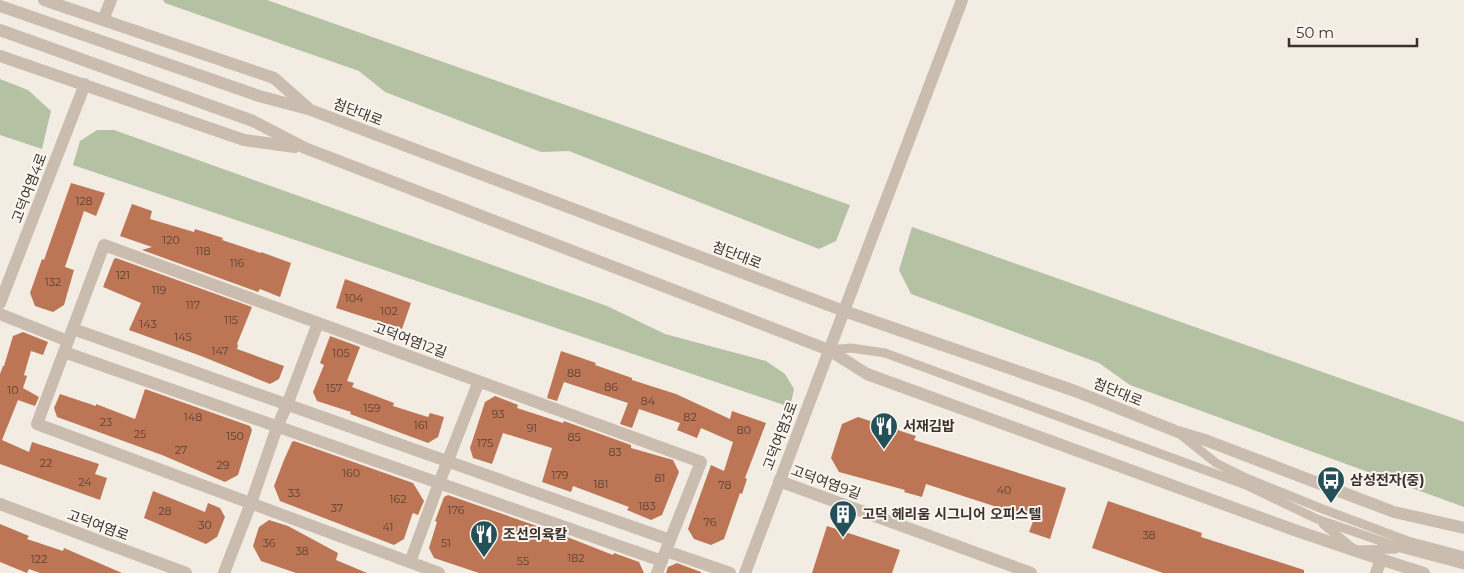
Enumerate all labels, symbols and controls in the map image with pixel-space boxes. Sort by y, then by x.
scale bar [1289,15,1416,47]
text: 50 m [1296,23,1334,42]
street label: 첨단대로 [331,94,385,130]
street label: 고덕여염4로 [7,150,51,226]
house number: 128 [75,194,93,208]
house number: 120 [162,233,180,247]
street label: 첨단대로 [710,237,764,273]
house number: 118 [196,244,210,258]
house number: 116 [230,256,245,270]
house number: 121 [116,268,130,282]
house number: 132 [45,275,61,289]
house number: 119 [152,283,167,297]
house number: 104 [345,291,364,305]
house number: 117 [186,298,200,312]
house number: 102 [380,304,398,318]
house number: 115 [224,313,238,327]
house number: 143 [139,317,157,331]
street label: 고덕여염12길 [371,318,449,362]
house number: 145 [174,330,192,344]
house number: 147 [211,344,229,358]
house number: 105 [332,346,350,360]
house number: 88 [567,366,581,380]
street label: 첨단대로 [1091,374,1145,410]
house number: 86 [604,380,618,394]
house number: 157 [326,381,342,395]
house number: 10 [7,383,19,397]
house number: 84 [641,394,656,408]
street label: 고덕여염3로 [759,399,801,473]
house number: 159 [364,401,381,415]
house number: 93 [492,407,504,421]
house number: 148 [184,410,202,424]
house number: 82 [683,410,697,424]
restaurant icon: 서재김밥 [869,411,899,450]
house number: 23 [100,415,112,429]
place label: 서재김밥 [903,417,955,435]
house number: 161 [414,418,428,432]
house number: 91 [527,421,537,435]
house number: 80 [737,423,751,437]
house number: 25 [134,427,146,441]
house number: 150 [226,429,244,443]
house number: 85 [567,430,581,444]
house number: 175 [477,436,493,450]
house number: 27 [175,443,187,457]
house number: 83 [608,445,622,459]
house number: 22 [40,456,52,470]
house number: 29 [217,458,230,472]
street label: 고덕여염9길 [789,461,863,503]
bus stop icon: 삼성전자(중) [1316,465,1346,504]
house number: 160 [342,466,360,480]
house number: 179 [551,468,569,482]
house number: 81 [655,471,666,485]
place label: 삼성전자(중) [1350,471,1424,489]
house number: 24 [78,475,92,489]
house number: 181 [594,477,608,491]
house number: 78 [718,478,732,492]
house number: 40 [997,483,1011,497]
house number: 33 [288,486,300,500]
house number: 162 [390,492,406,506]
house number: 183 [638,499,656,513]
building icon: 고덕 헤리움 시그니어 오피스텔 [828,499,858,538]
house number: 37 [331,501,343,515]
house number: 176 [448,503,465,517]
house number: 28 [158,504,172,518]
place label: 고덕 헤리움 시그니어 오피스텔 [862,505,1041,523]
street label: 고덕여염로 [65,506,131,545]
house number: 76 [704,515,717,529]
house number: 30 [198,518,212,532]
restaurant icon: 조선의육칼 [469,519,499,558]
house number: 41 [383,520,393,534]
place label: 조선의육칼 [503,525,568,543]
house number: 38 [1142,528,1156,542]
house number: 36 [263,536,276,550]
house number: 51 [441,536,451,550]
house number: 38 [295,544,309,558]
house number: 182 [567,551,585,565]
house number: 122 [31,552,47,566]
house number: 55 [517,554,529,568]

